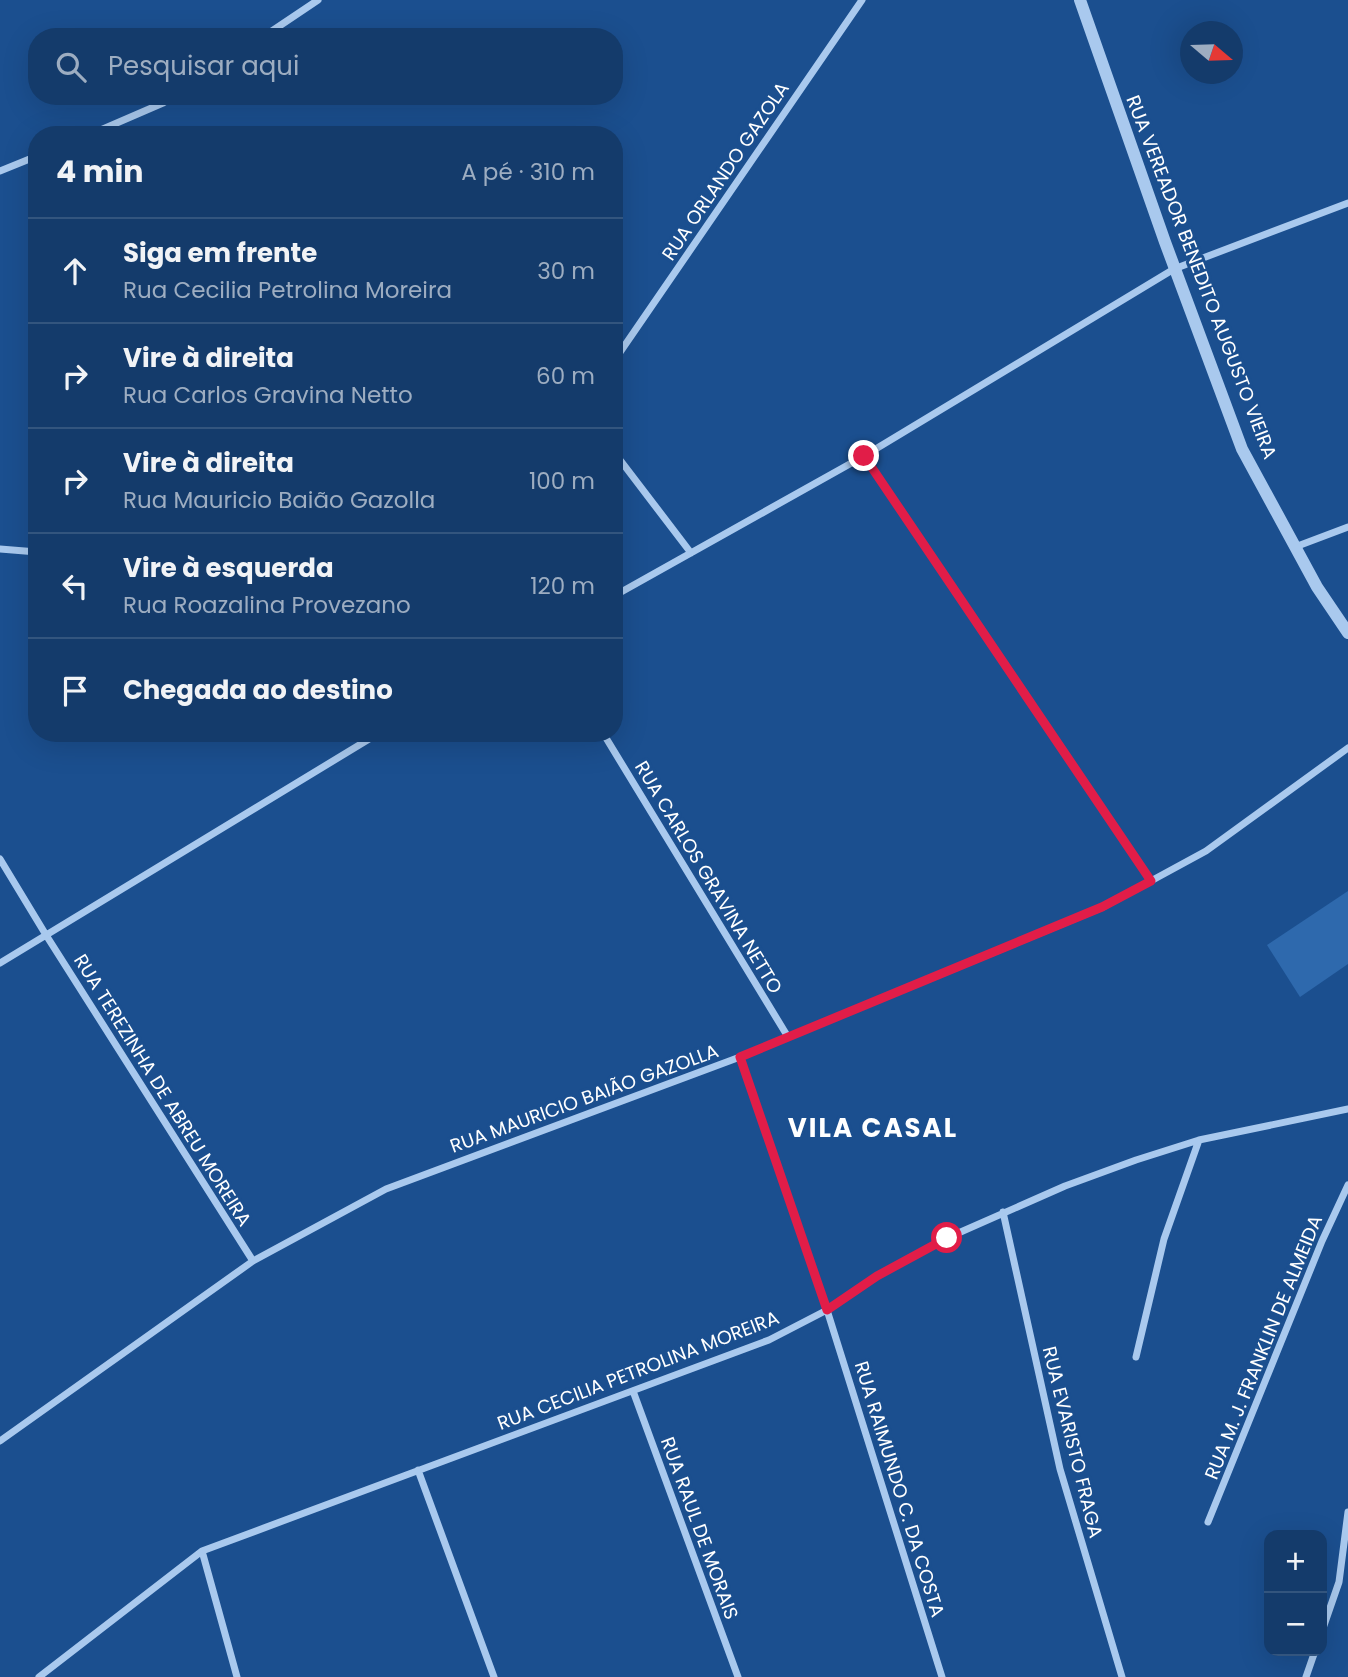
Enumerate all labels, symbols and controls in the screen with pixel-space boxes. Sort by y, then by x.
north arrow [1180,21,1243,84]
search box [28,28,623,105]
icon: search [52,48,90,86]
text: Pesquisar aqui [108,48,299,84]
street label: RUA ORLANDO GAZOLA [655,76,796,266]
street label: RUA VEREADOR BENEDITO AUGUSTO VIEIRA [1119,91,1284,463]
text: 4 min [56,150,144,193]
text: A pé · 310 m [461,156,595,188]
text: Siga em frente [123,235,317,271]
icon: ahead [56,252,94,290]
text: 30 m [537,255,595,287]
text: Rua Cecilia Petrolina Moreira [123,274,452,306]
text: Vire à direita [123,340,294,376]
icon: right [56,357,94,395]
text: 60 m [536,360,595,392]
text: Rua Carlos Gravina Netto [123,379,413,411]
route end [848,440,879,471]
text: Vire à direita [123,445,294,481]
icon: right [56,462,94,500]
text: 100 m [529,465,595,497]
text: Rua Mauricio Baião Gazolla [123,484,435,516]
text: Vire à esquerda [123,550,334,586]
icon: left [56,567,94,605]
text: 120 m [530,570,595,602]
text: Rua Roazalina Provezano [123,589,411,621]
icon: arrive [56,672,94,710]
text: Chegada ao destino [123,672,393,708]
street label: RUA CARLOS GRAVINA NETTO [628,756,789,999]
street label: RUA TEREZINHA DE ABREU MOREIRA [67,949,258,1232]
street label: RUA MAURICIO BAIÃO GAZOLLA [446,1037,722,1160]
district label: VILA CASAL [788,1110,958,1146]
street label: RUA M. J. FRANKLIN DE ALMEIDA [1198,1211,1329,1483]
route start [931,1222,962,1253]
street label: RUA CECILIA PETROLINA MOREIRA [493,1304,783,1437]
street label: RUA EVARISTO FRAGA [1036,1343,1109,1541]
street label: RUA RAIMUNDO C. DA COSTA [848,1358,951,1621]
street label: RUA RAUL DE MORAIS [654,1433,745,1623]
map controls [1264,1530,1327,1656]
button: + [1264,1530,1327,1593]
button: − [1264,1593,1327,1656]

